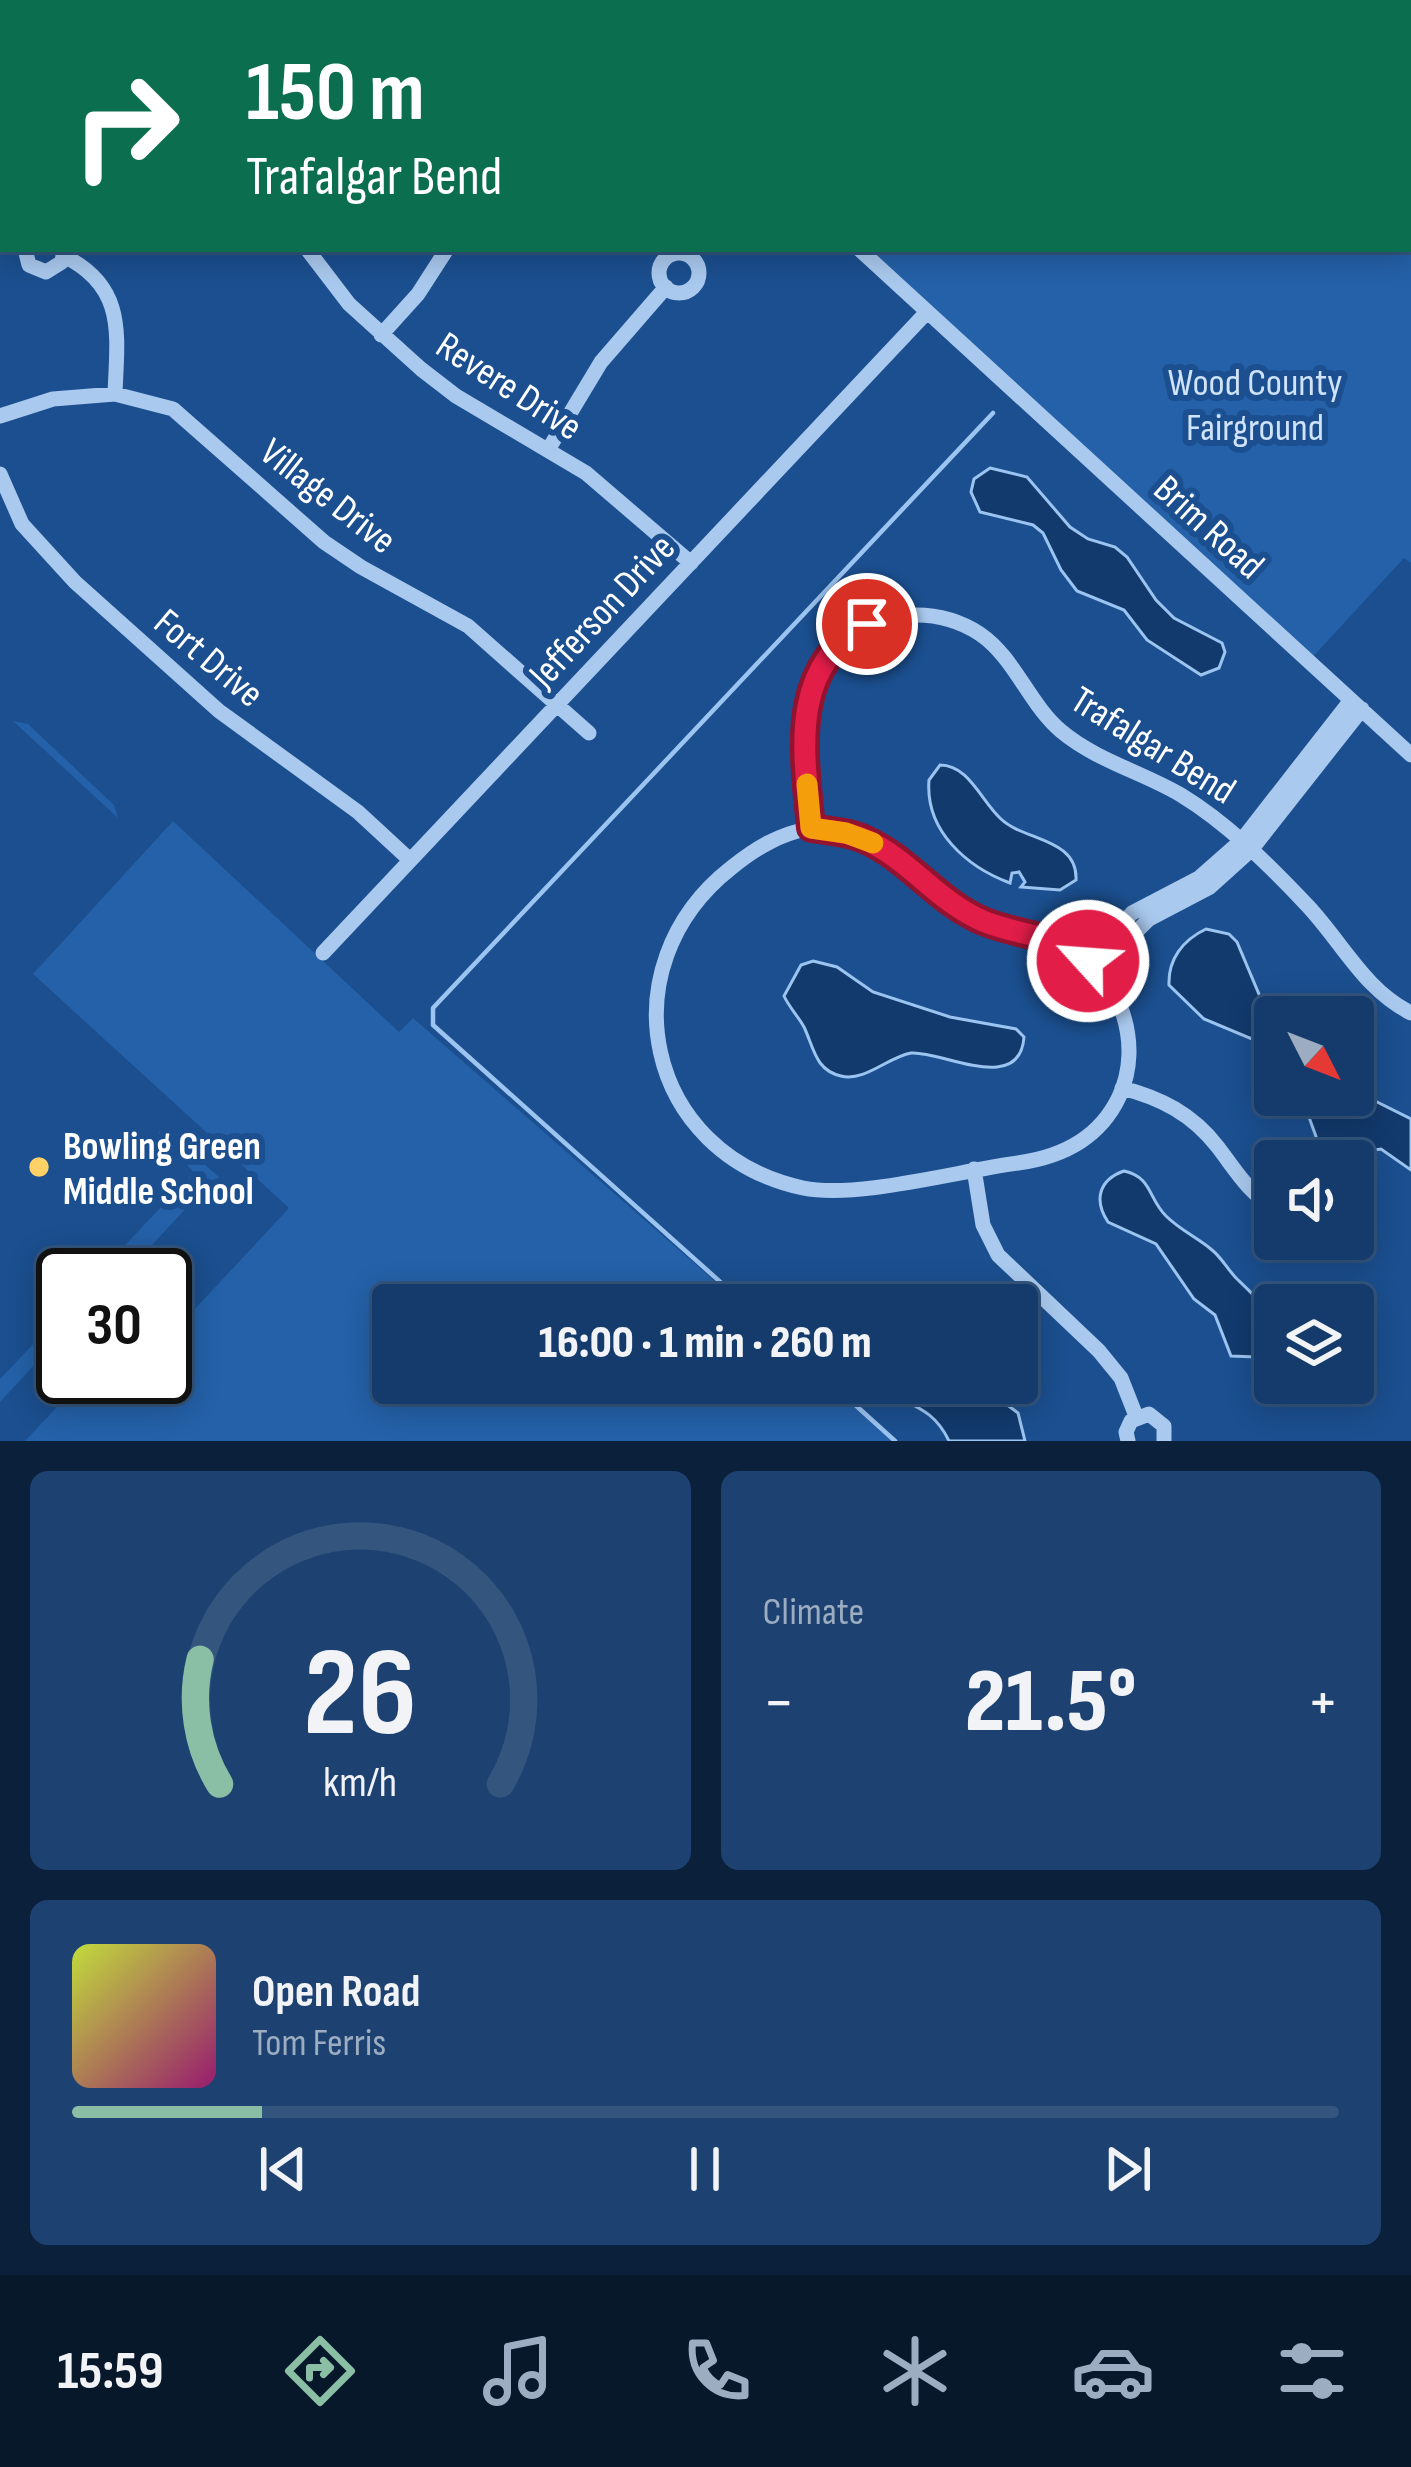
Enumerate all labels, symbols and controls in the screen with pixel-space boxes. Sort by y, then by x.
text: 150 m [246,43,425,144]
icon: right [48,48,204,204]
text: Trafalgar Bend [246,145,502,210]
street label: Revere Drive [427,323,590,451]
park label: Wood County Fairground [1168,360,1342,452]
street label: Village Drive [250,429,405,565]
street label: Brim Road [1144,466,1273,589]
street label: Jefferson Drive [519,525,686,699]
pin [816,573,918,675]
icon: arrive [834,591,900,657]
street label: Fort Drive [144,600,273,718]
street label: Trafalgar Bend [1062,677,1244,815]
position arrow [1025,898,1151,1024]
north arrow [1254,996,1374,1116]
map controls [1254,996,1374,1404]
place label: Bowling Green Middle School [63,1124,261,1216]
button: sound [1254,1140,1374,1260]
marker: Bowling Green Middle School [26,1154,52,1180]
speed limit sign: 30 [36,1248,192,1404]
button: layers [1254,1284,1374,1404]
text: 16:00 · 1 min · 260 m [539,1316,871,1371]
text: Climate [763,1589,864,1636]
text: 26 [304,1621,417,1770]
text: 21.5° [965,1649,1136,1757]
text: − [763,1664,795,1743]
text: + [1307,1664,1339,1743]
text: km/h [323,1756,397,1808]
text: Open Road [252,1965,420,2020]
text: Tom Ferris [252,2020,386,2067]
icon: previous [250,2136,316,2202]
icon: pause [672,2136,738,2202]
icon: next [1095,2136,1161,2202]
icon: directions [278,2329,362,2413]
icon: music [476,2329,560,2413]
icon: phone [675,2329,759,2413]
icon: climate [873,2329,957,2413]
icon: car [1071,2329,1155,2413]
icon: filters [1270,2329,1354,2413]
text: 15:59 [57,2339,164,2404]

